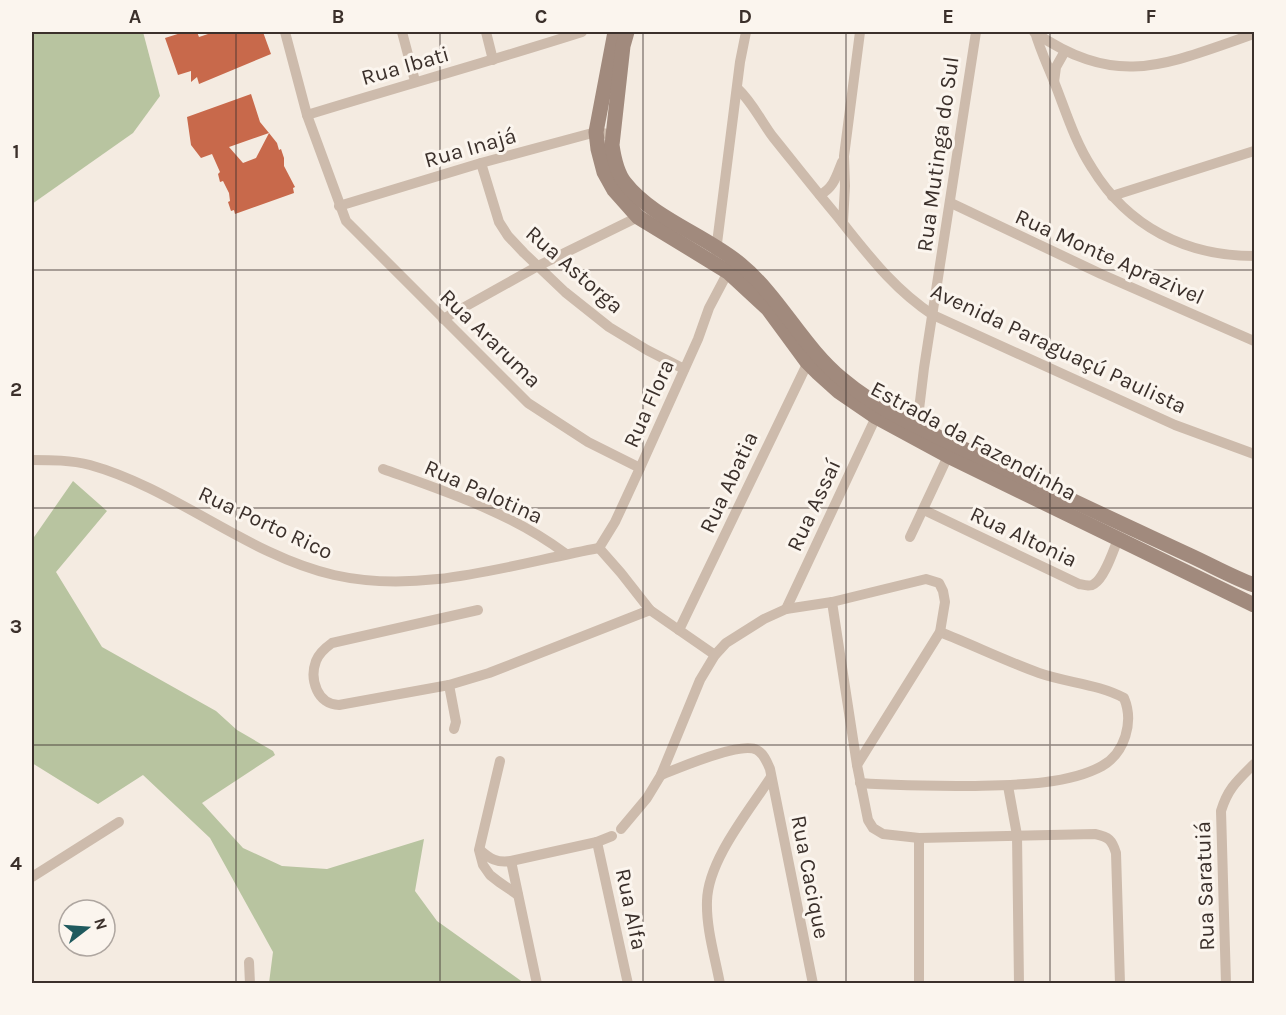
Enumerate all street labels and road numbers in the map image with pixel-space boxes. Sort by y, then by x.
street label: Rua Ibati [358,41,452,91]
street label: Rua Mutinga do Sul [911,55,965,253]
street label: Rua Inajá [421,122,519,174]
street label: Rua Monte Aprazivel [1011,204,1208,310]
street label: Rua Astorga [520,220,628,319]
street label: Avenida Paraguaçú Paulista [927,278,1191,420]
street label: Rua Araruma [434,284,546,394]
street label: Rua Flora [618,355,680,452]
street label: Estrada da Fazendinha [866,376,1081,506]
street label: Rua Abatia [694,428,764,537]
street label: Rua Palotina [420,454,547,530]
street label: Rua Assaí [781,455,847,556]
street label: Rua Porto Rico [194,480,337,565]
street label: Rua Altonia [966,501,1081,573]
street label: Rua Cacique [785,813,835,941]
street label: Rua Saratuiá [1190,821,1220,951]
street label: Rua Alfa [610,866,652,952]

